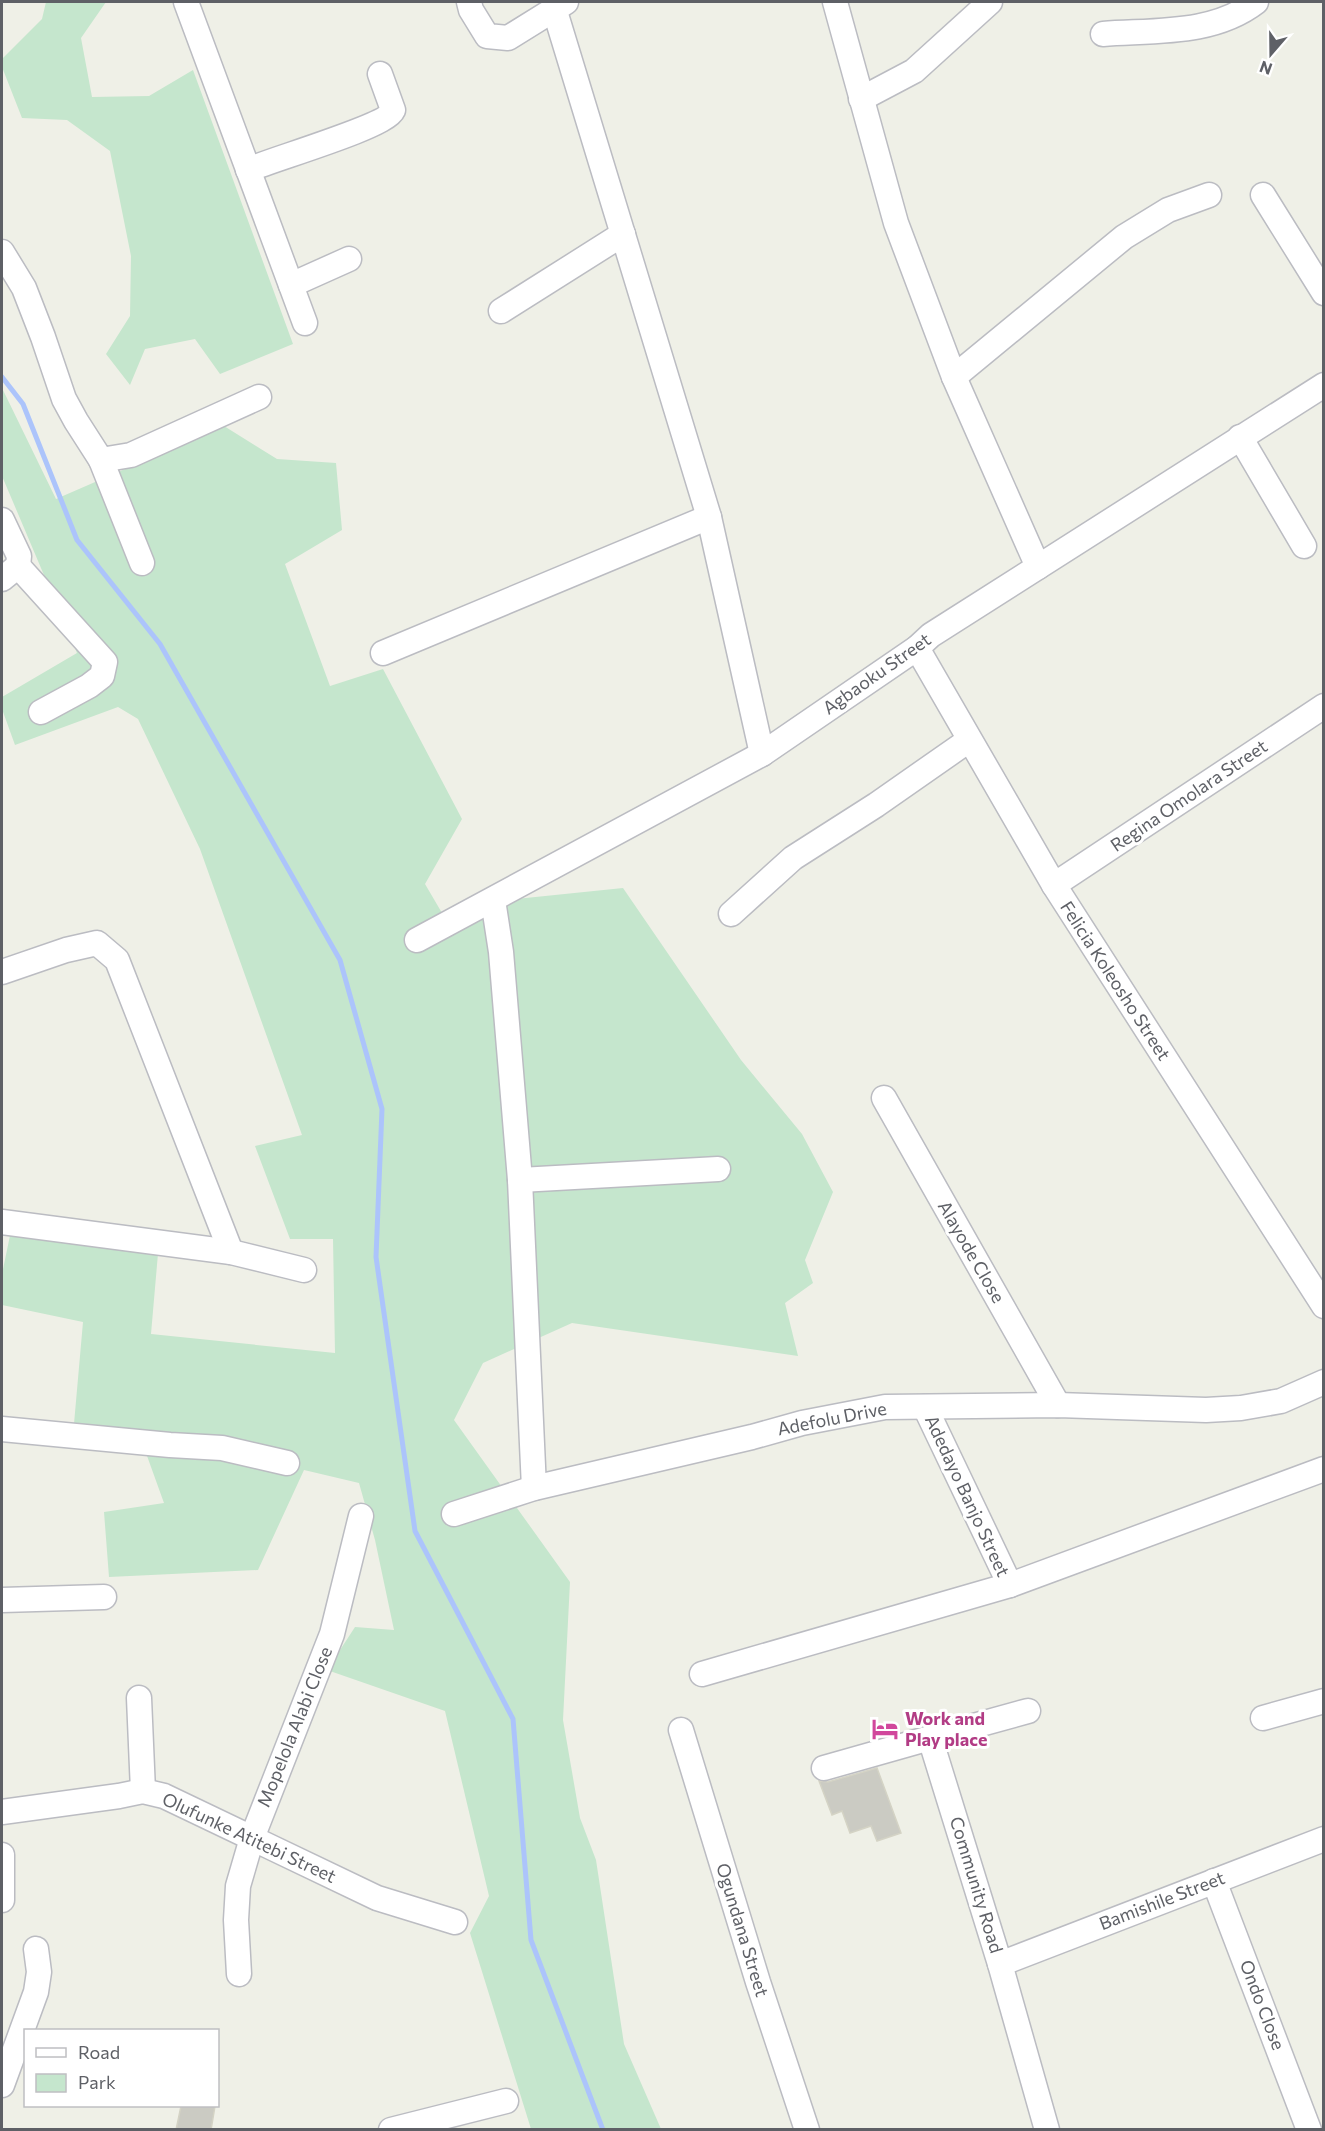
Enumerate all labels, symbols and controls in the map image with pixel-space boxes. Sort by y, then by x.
north arrow [1241,24,1301,84]
text: N [1257,58,1275,80]
street label: Agbaoku Street [818,628,935,719]
street label: Regina Omolara Street [1106,734,1271,856]
street label: Felicia Koleosho Street [1056,897,1176,1064]
street label: Alayode Close [934,1196,1010,1307]
street label: Adefolu Drive [775,1397,888,1439]
street label: Adedayo Banjo Street [921,1411,1015,1580]
street label: Mopelola Alabi Close [252,1643,336,1810]
place label: Work and Play place [905,1707,987,1750]
hotel icon: Work and Play place [870,1714,900,1744]
street label: Olufunke Atitebi Street [159,1787,340,1887]
street label: Community Road [946,1814,1008,1956]
street label: Ogundana Street [712,1860,774,1999]
street label: Bamishile Street [1096,1866,1228,1934]
street label: Ondo Close [1236,1956,1290,2053]
legend [24,2029,219,2107]
text: Road [78,2041,120,2063]
text: Park [78,2071,116,2093]

